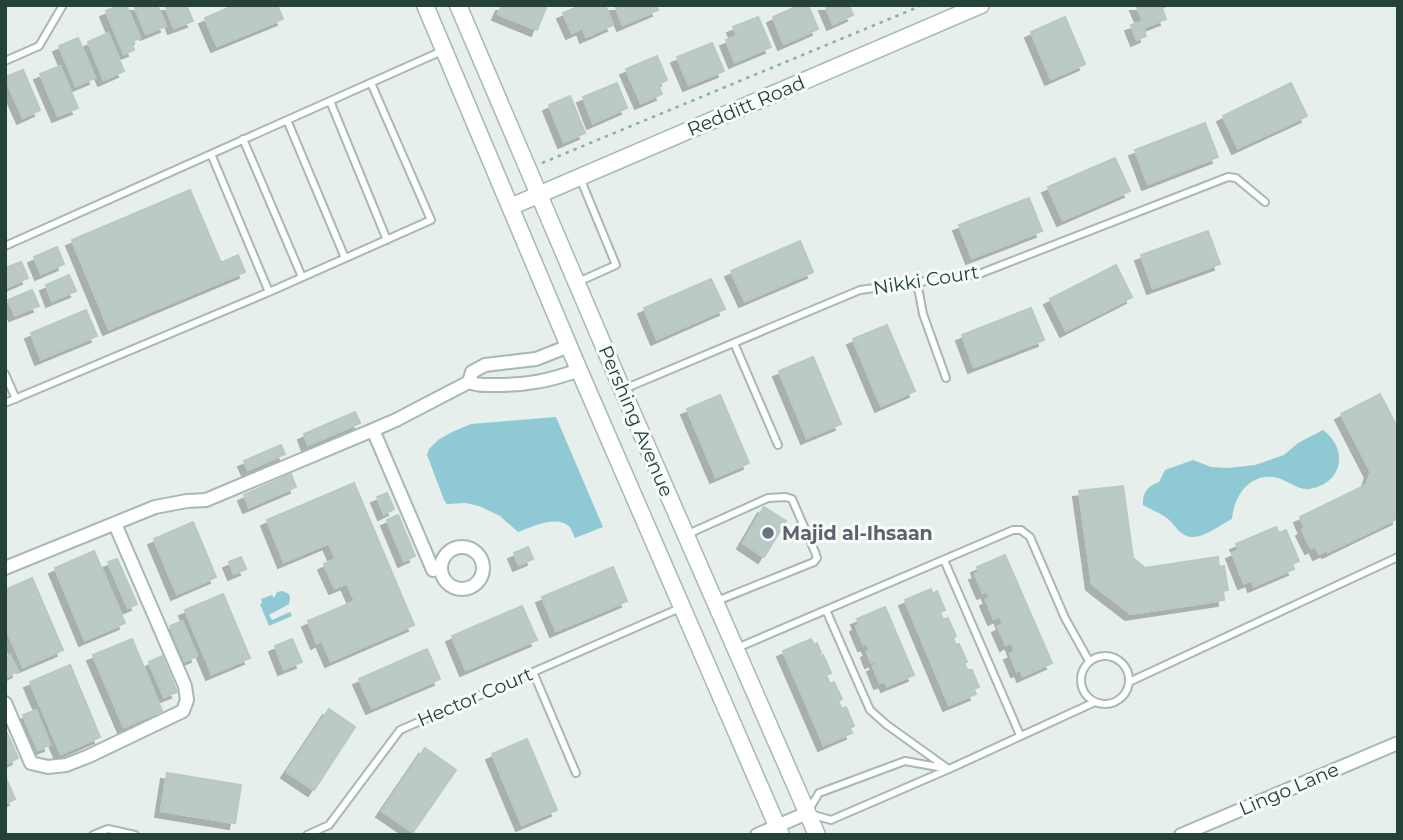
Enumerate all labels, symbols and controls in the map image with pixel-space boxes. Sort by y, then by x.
street label: Redditt Road [684,71,808,141]
street label: Nikki Court [871,260,981,300]
street label: Pershing Avenue [594,342,678,500]
place label: Majid al-Ihsaan [782,522,933,545]
marker: Majid al-Ihsaan [760,525,776,541]
street label: Hector Court [414,662,536,732]
street label: Lingo Lane [1236,758,1342,820]

